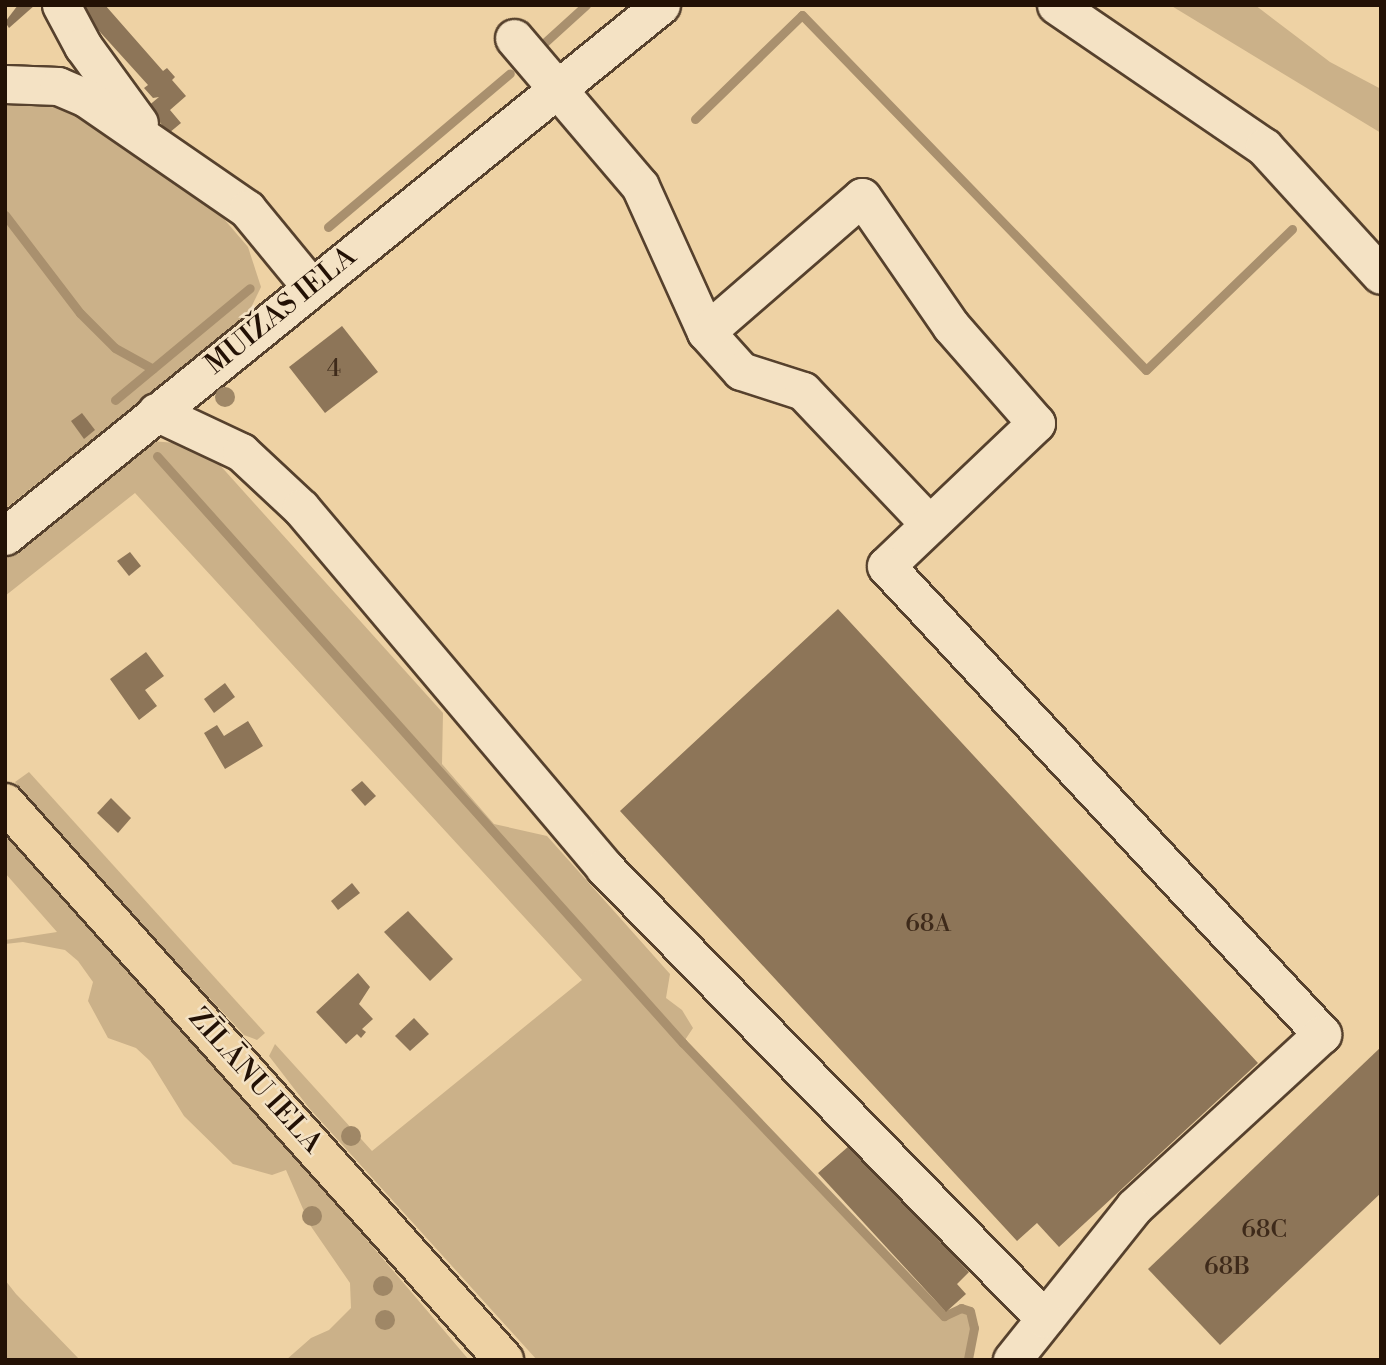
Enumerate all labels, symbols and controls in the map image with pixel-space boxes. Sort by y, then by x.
street label: MUIŽAS IELA [199,240,363,382]
house number: 4 [327,356,341,384]
house number: 68A [905,911,951,939]
street label: ZĪLĀNU IELA [181,1002,329,1160]
house number: 68C [1241,1217,1287,1245]
house number: 68B [1204,1254,1250,1282]

